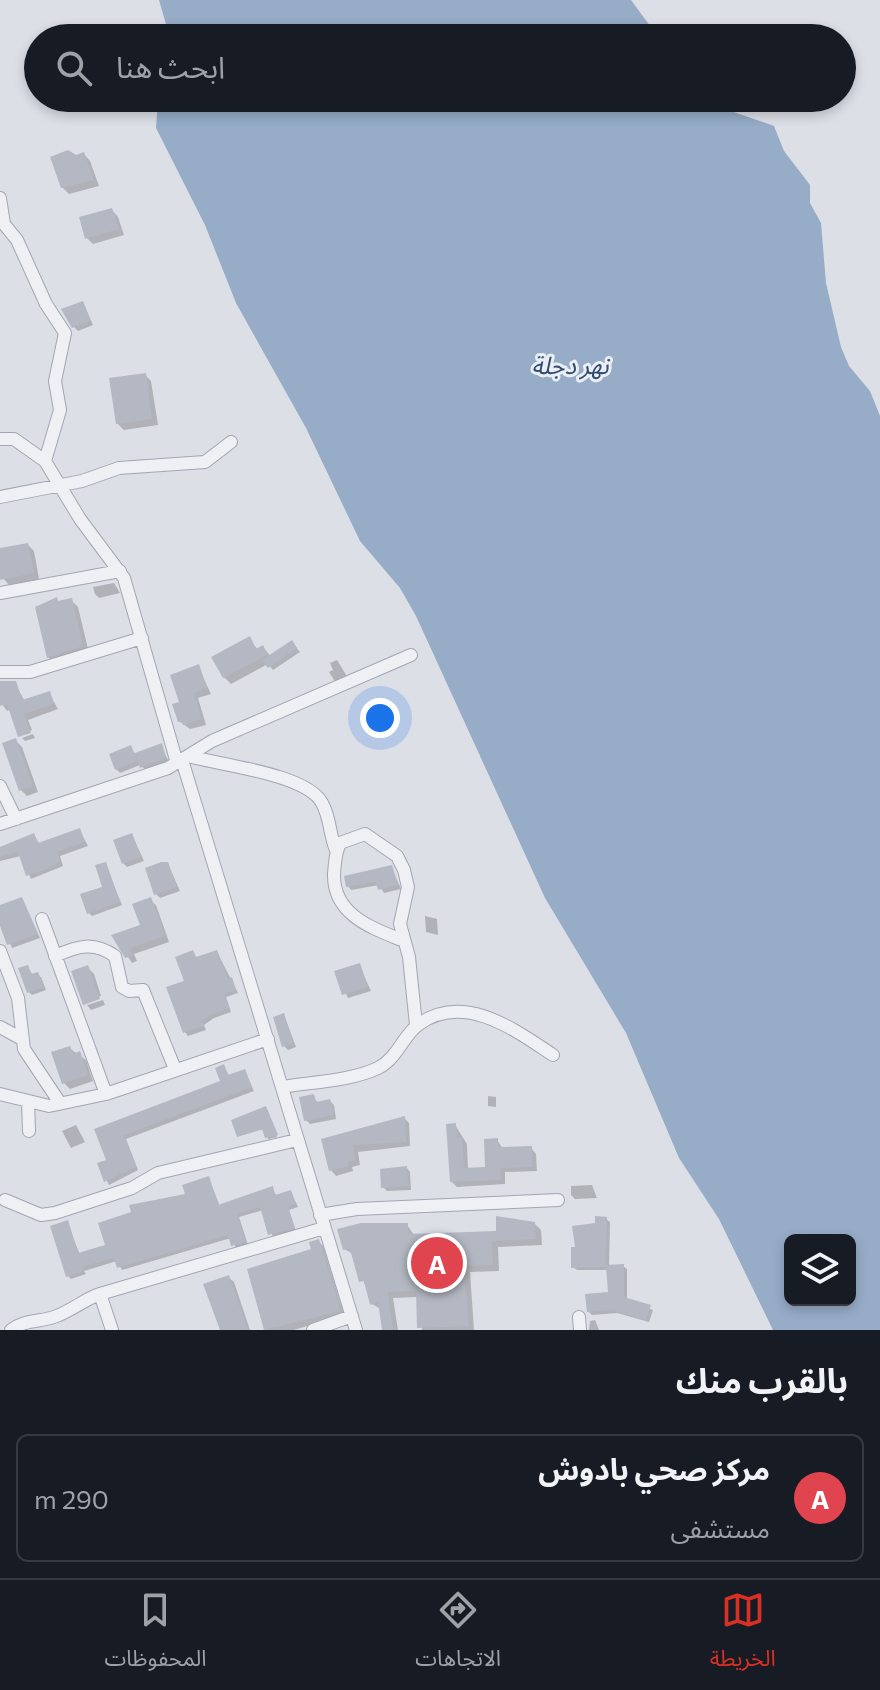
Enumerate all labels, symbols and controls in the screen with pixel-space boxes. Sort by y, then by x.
search box [24,24,856,112]
icon: search [52,46,96,90]
text: ابحث هنا [116,47,225,84]
water label: نهر دجلة [531,350,610,380]
your location [360,698,400,738]
pin: A [411,1233,463,1293]
map controls [784,1234,856,1306]
button: layers [784,1234,856,1306]
text: بالقرب منك [676,1358,848,1400]
text: مركز صحي بادوش [538,1449,770,1486]
text: 290 m [34,1483,109,1514]
text: A [811,1483,829,1514]
text: مستشفى [670,1512,770,1543]
tab: المحفوظات [104,1588,206,1682]
tab: الاتجاهات [415,1588,501,1682]
tab: الخريطة [710,1588,776,1682]

